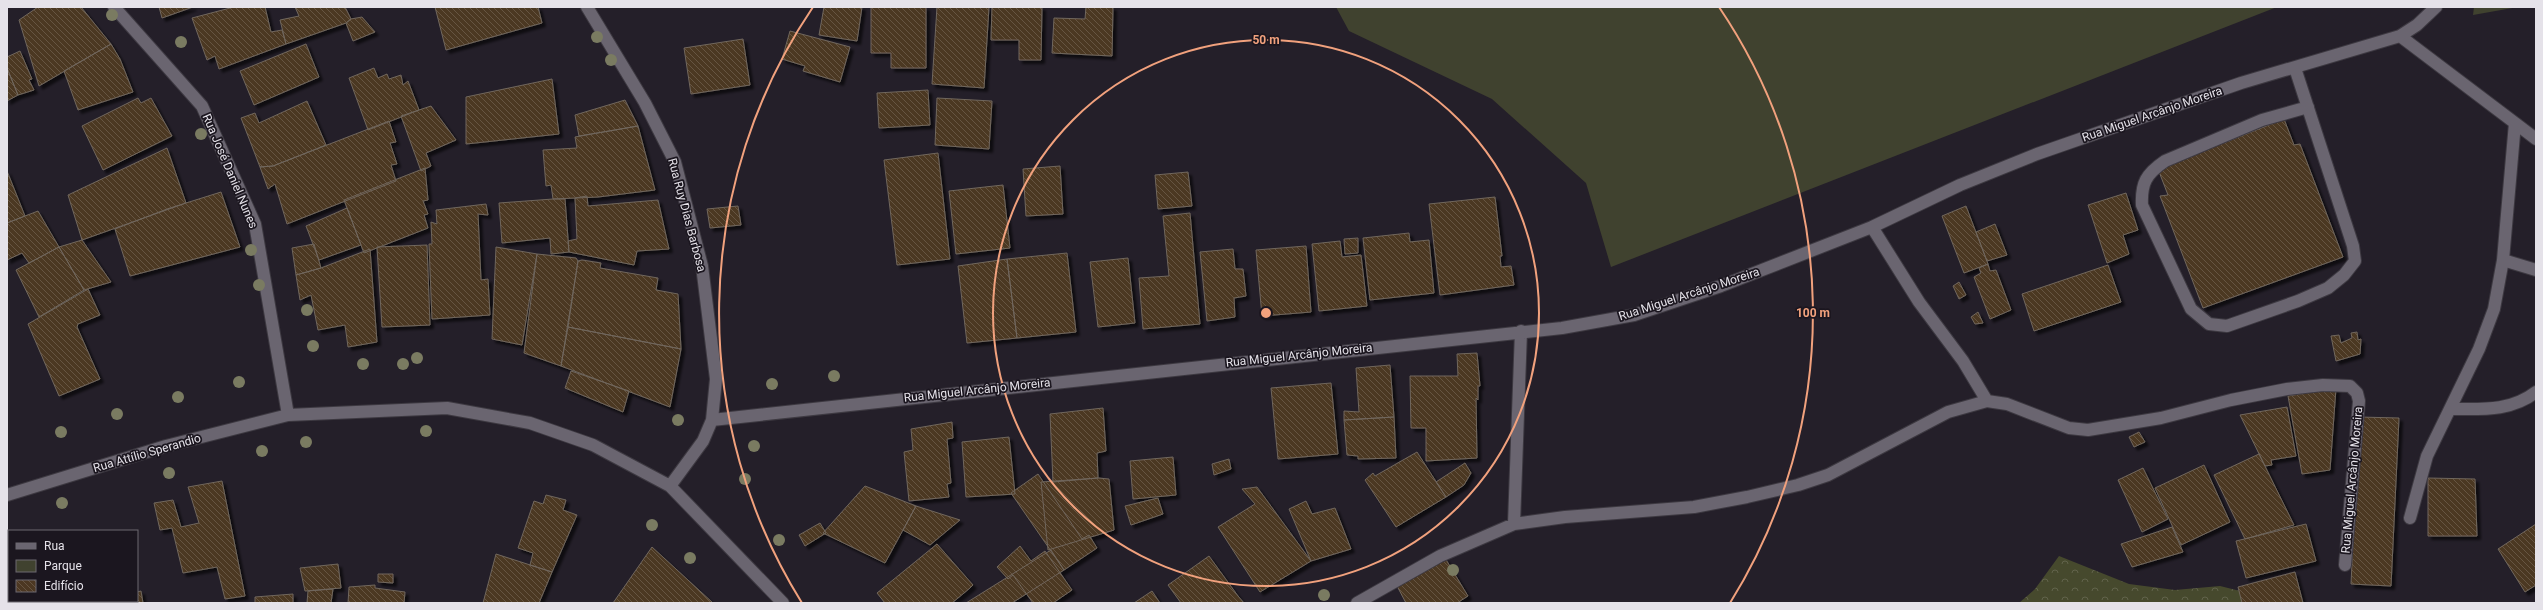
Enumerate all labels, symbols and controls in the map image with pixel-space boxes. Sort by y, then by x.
text: 50 m [1252,33,1280,47]
street label: Rua Miguel Arcânjo Moreira [2080,83,2224,145]
street label: Rua José Daniel Nunes [200,112,260,230]
street label: Rua Ruy Dias Barbosa [665,157,709,273]
street label: Rua Miguel Arcânjo Moreira [1617,265,1761,323]
centre of rings [1259,306,1273,320]
text: 100 m [1796,306,1830,320]
street label: Rua Miguel Arcânjo Moreira [1225,340,1373,370]
street label: Rua Miguel Arcânjo Moreira [903,375,1051,405]
street label: Rua Miguel Arcânjo Moreira [2339,406,2365,554]
street label: Rua Attílio Sperandio [91,431,203,475]
legend [8,530,138,602]
text: Rua [44,539,65,553]
text: Parque [44,559,82,573]
text: Edifício [44,579,84,593]

